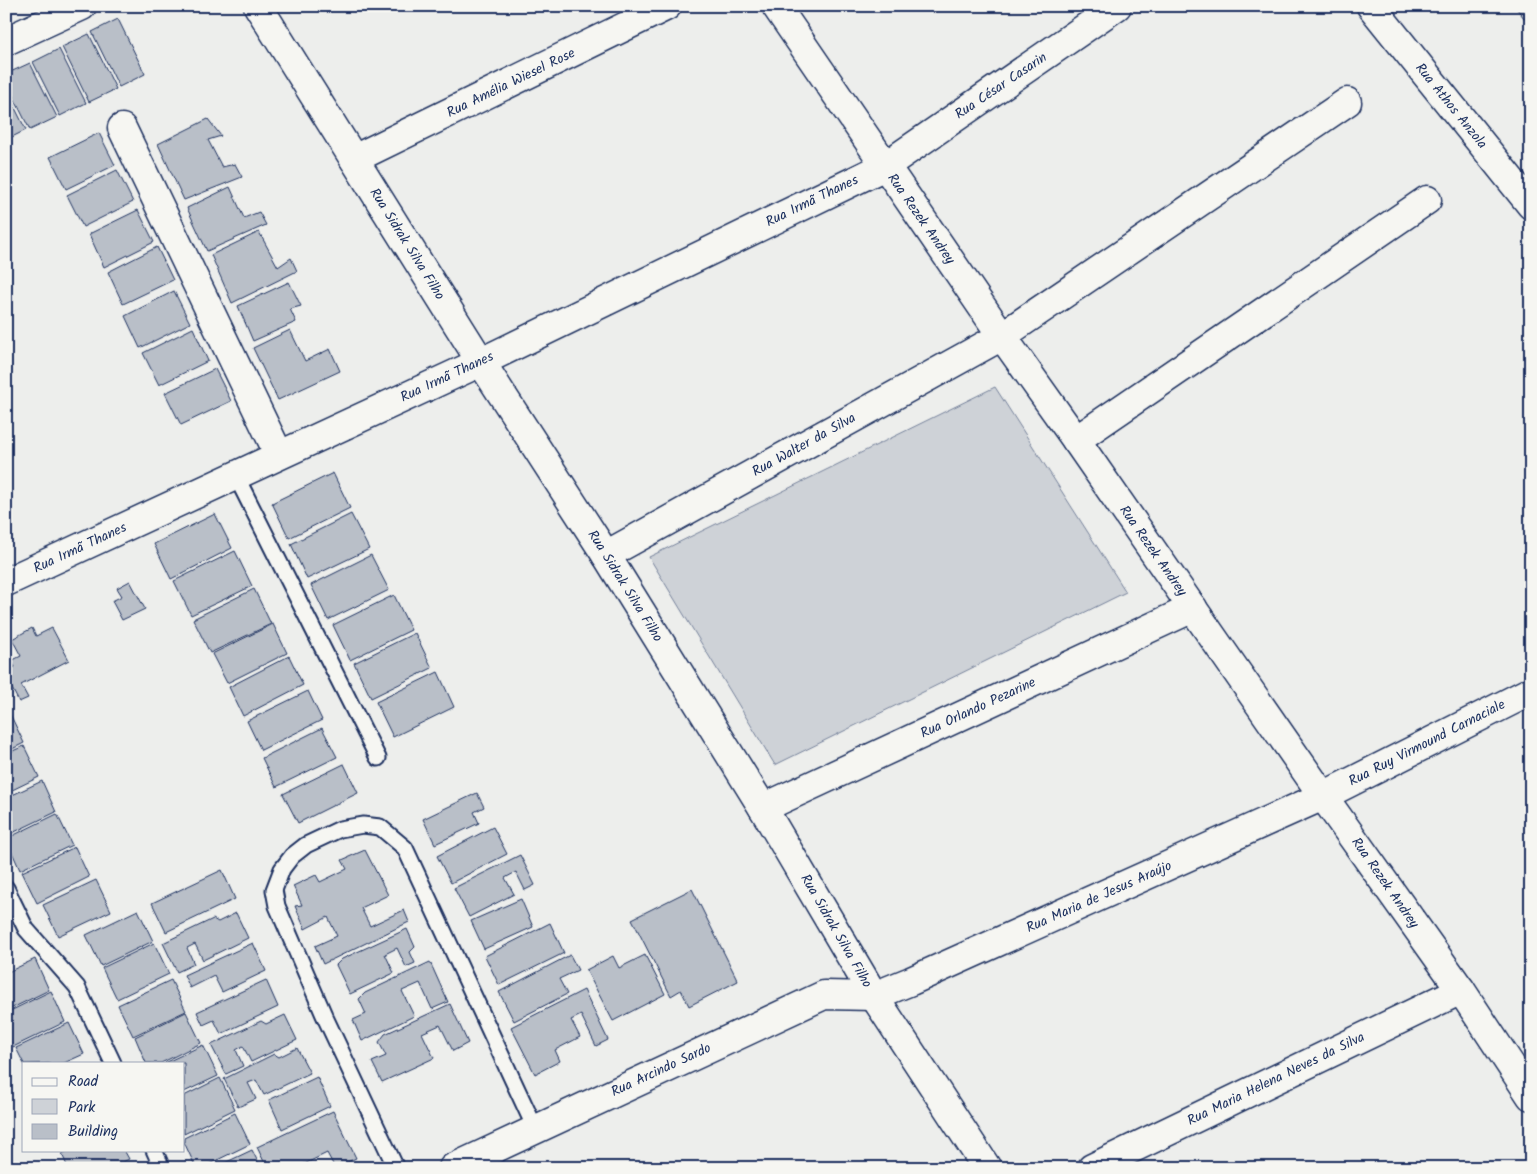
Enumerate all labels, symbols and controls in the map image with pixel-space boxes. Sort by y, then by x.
street label: Rua Amélia Wiesel Rose [443,42,580,124]
street label: Rua César Casarin [950,47,1052,125]
street label: Rua Athos Anzola [1409,58,1493,154]
street label: Rua Irmã Thanes [762,169,862,233]
street label: Rua Rezek Andrey [881,169,961,269]
street label: Rua Sidrak Silva Filho [364,184,450,304]
street label: Rua Irmã Thanes [397,346,497,408]
street label: Rua Walter da Silva [748,407,860,483]
street label: Rua Rezek Andrey [1113,501,1193,601]
street label: Rua Irmã Thanes [30,517,130,579]
street label: Rua Sidrak Silva Filho [582,526,668,646]
street label: Rua Orlando Pezarine [917,671,1040,744]
street label: Rua Ruy Virmound Carnaciale [1345,694,1510,792]
street label: Rua Rezek Andrey [1345,833,1425,933]
street label: Rua Maria de Jesus Araújo [1023,855,1175,939]
street label: Rua Sidrak Silva Filho [794,870,878,992]
street label: Rua Maria Helena Neves da Silva [1183,1026,1369,1132]
street label: Rua Arcindo Sardo [607,1037,715,1103]
legend [22,1062,185,1152]
text: Road [68,1070,99,1094]
text: Park [68,1096,96,1120]
text: Building [68,1120,118,1144]

